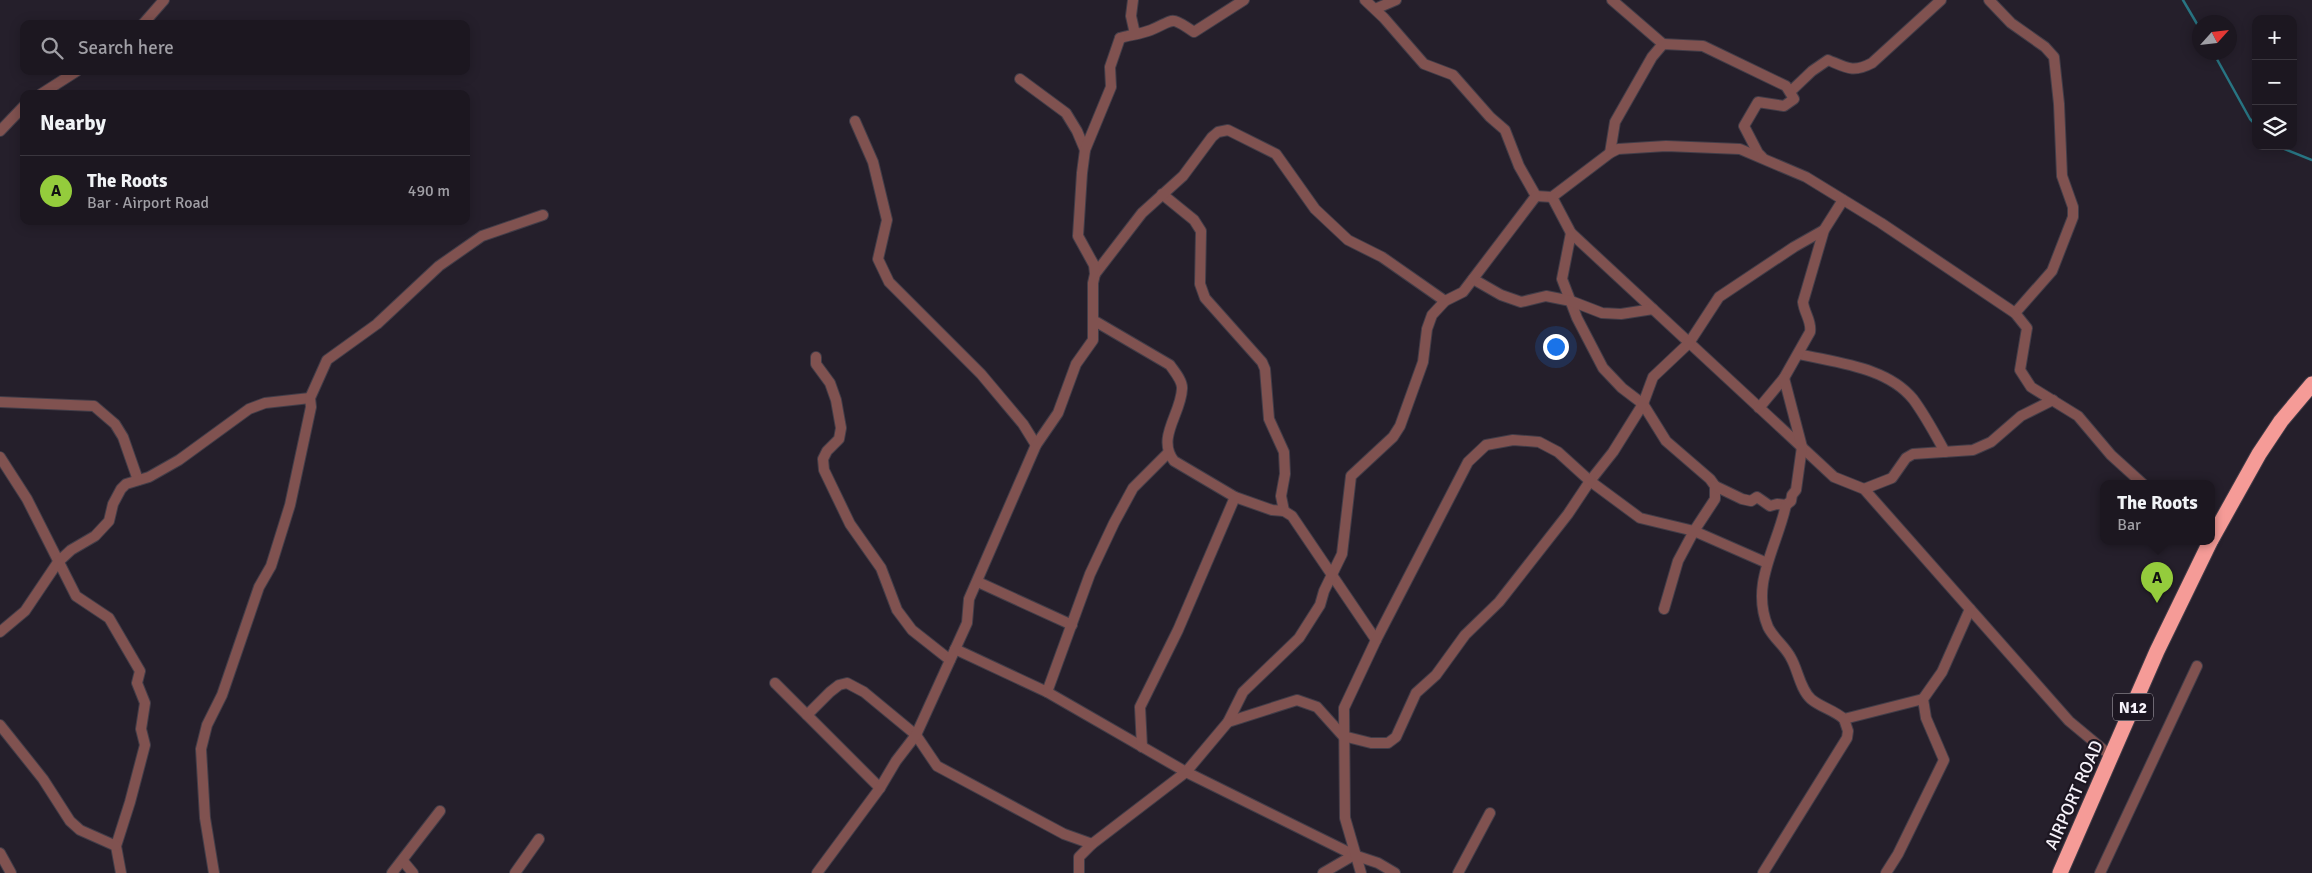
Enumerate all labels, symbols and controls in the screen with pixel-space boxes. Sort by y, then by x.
north arrow [2192,15,2237,60]
map controls [2252,15,2297,150]
button: + [2252,15,2297,60]
search box [20,20,470,75]
icon: search [38,34,66,62]
text: Search here [78,36,174,60]
button: − [2252,60,2297,105]
button: layers [2252,105,2297,150]
text: Nearby [40,110,106,136]
text: The Roots [87,169,167,193]
text: A [51,181,61,201]
text: 490 m [408,181,450,201]
text: Bar · Airport Road [87,193,209,213]
your location [1543,334,1569,360]
popup [2100,480,2215,545]
text: The Roots [2117,491,2198,515]
text: Bar [2117,515,2141,535]
pin: A [2141,562,2173,603]
road number: N12 [2113,694,2153,720]
street label: AIRPORT ROAD [2040,737,2108,853]

